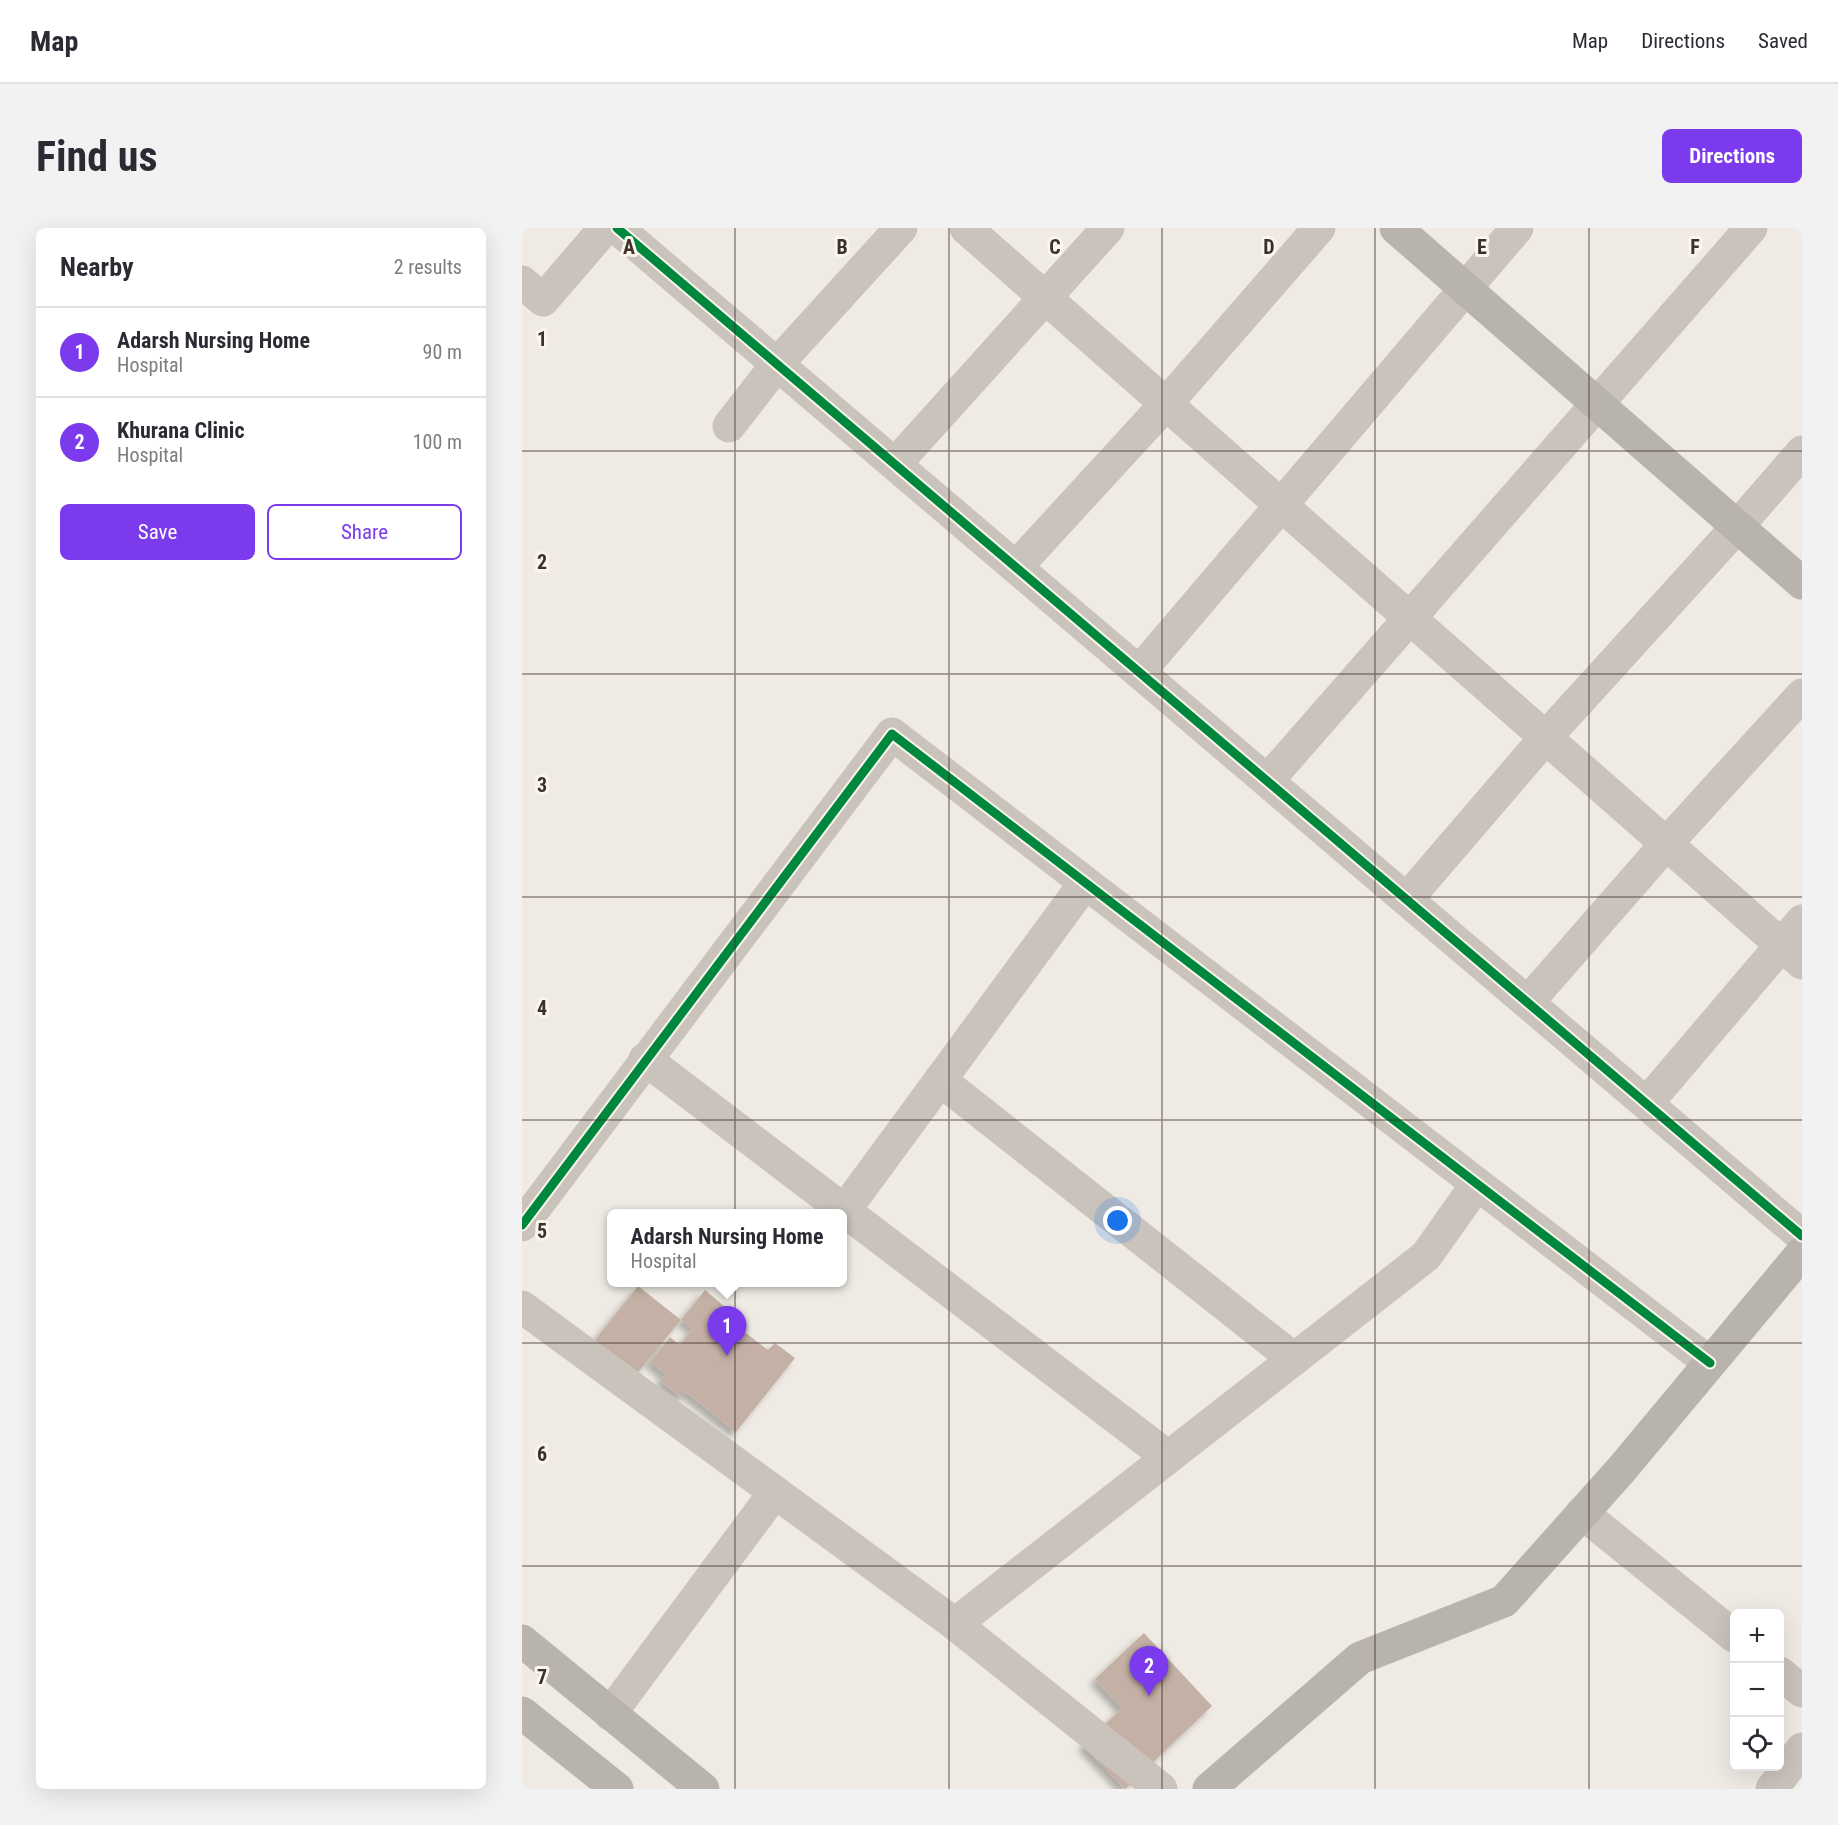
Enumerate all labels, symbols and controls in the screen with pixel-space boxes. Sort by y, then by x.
text: Map [30,25,78,58]
text: Map [1572,29,1608,53]
text: Directions [1641,29,1725,53]
text: Saved [1758,29,1808,53]
button: Directions [1662,129,1802,183]
text: Find us [36,132,157,181]
text: A [623,235,635,259]
text: B [836,235,848,259]
text: C [1049,235,1061,259]
text: D [1263,235,1275,259]
text: E [1477,235,1487,259]
text: F [1690,235,1700,259]
text: Nearby [60,252,134,282]
text: 2 results [394,255,462,279]
text: 1 [537,327,547,351]
text: Adarsh Nursing Home [117,328,310,353]
text: 1 [74,340,85,364]
text: 90 m [423,340,462,364]
text: Hospital [117,353,183,377]
text: Khurana Clinic [117,418,245,443]
text: 2 [74,430,85,454]
text: 100 m [413,430,462,454]
text: Hospital [117,443,183,467]
button: Save [60,504,255,560]
button: Share [267,504,462,560]
text: 2 [537,550,547,574]
text: 3 [537,773,547,797]
text: 4 [537,996,547,1020]
your location [1103,1206,1132,1235]
popup [607,1209,847,1287]
text: 5 [537,1219,547,1243]
text: Adarsh Nursing Home [631,1224,823,1249]
text: Hospital [631,1249,697,1273]
pin: 1 [708,1306,746,1356]
text: 6 [537,1442,547,1466]
map controls [1730,1609,1784,1771]
button: + [1730,1609,1784,1663]
pin: 2 [1130,1646,1168,1696]
button: − [1730,1663,1784,1717]
text: 7 [537,1665,547,1689]
button: locate [1730,1717,1784,1771]

